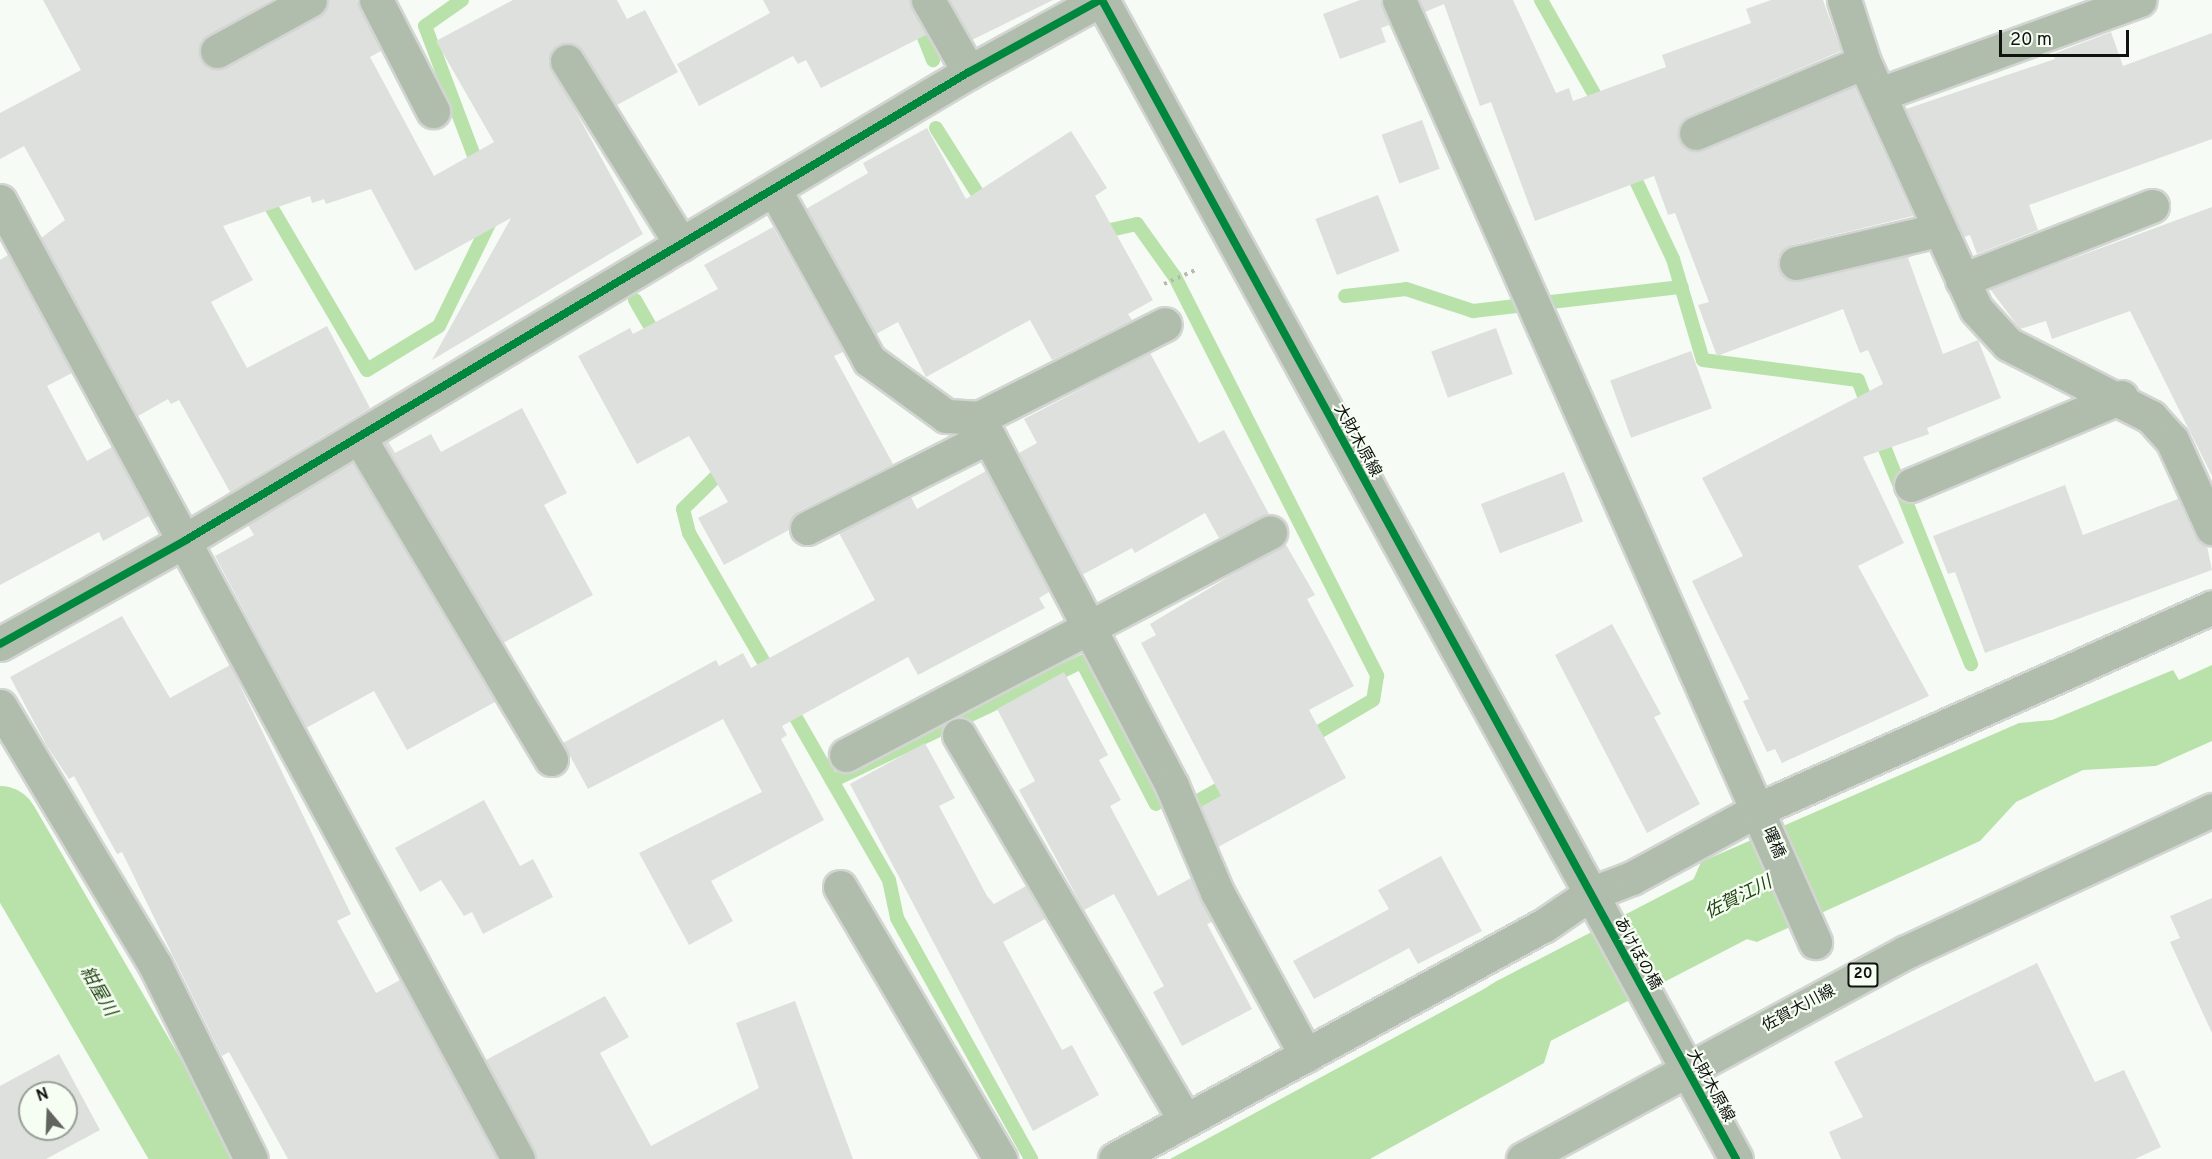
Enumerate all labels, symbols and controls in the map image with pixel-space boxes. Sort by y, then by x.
scale bar [2002,18,2132,56]
text: 20 m [2010,29,2052,52]
street label: 大財木原線 [1329,401,1385,481]
street label: 曙橋 [1758,825,1788,861]
water label: 佐賀江川 [1702,873,1776,925]
street label: あけぼの橋 [1609,914,1665,994]
water label: 紺屋川 [74,963,120,1021]
road number: 20 [1846,963,1880,987]
street label: 佐賀大川線 [1759,982,1839,1036]
street label: 大財木原線 [1682,1046,1738,1126]
north arrow [18,1081,78,1141]
text: N [34,1085,51,1107]

